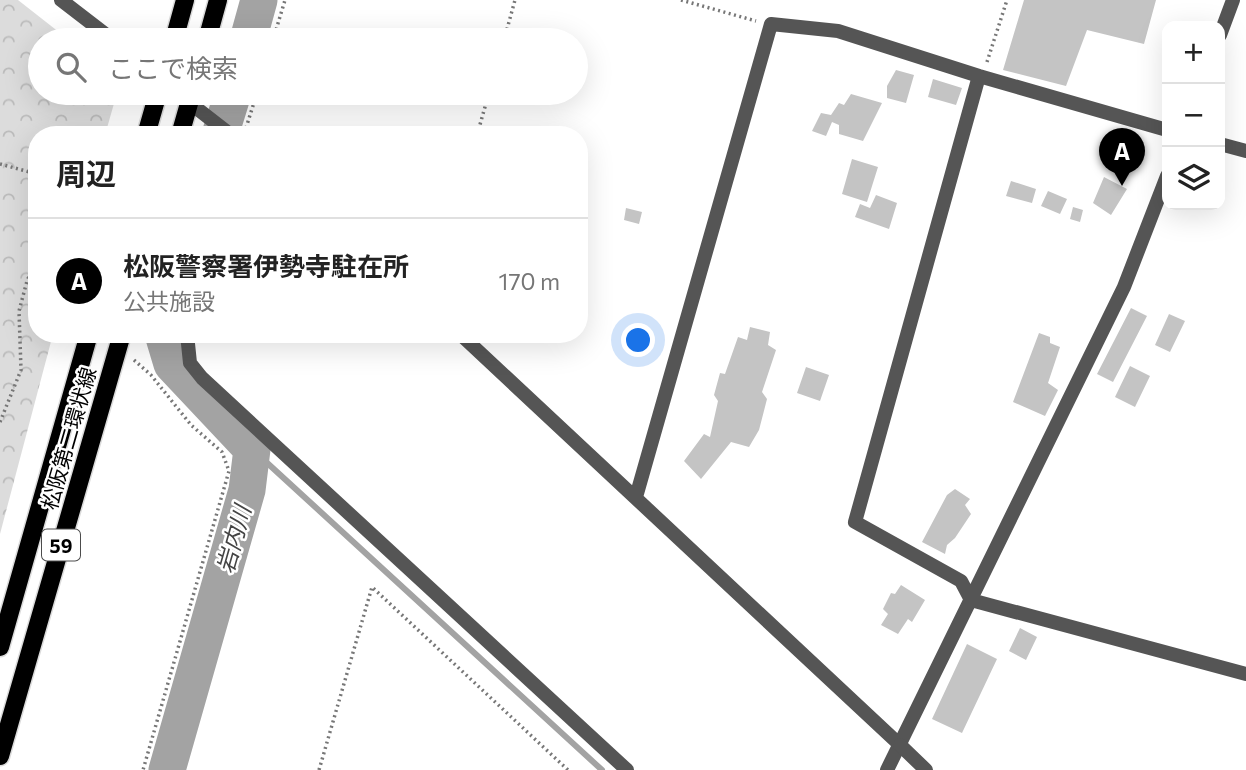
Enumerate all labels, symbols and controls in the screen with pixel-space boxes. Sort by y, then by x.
map controls [1162,21,1225,210]
button: + [1162,21,1225,84]
search box [28,28,588,105]
icon: search [52,48,90,86]
text: ここで検索 [108,52,238,83]
button: − [1162,84,1225,147]
pin: A [1099,128,1145,186]
button: layers [1162,147,1225,210]
text: 周辺 [56,154,116,191]
text: 松阪警察署伊勢寺駐在所 [123,250,409,281]
text: A [71,267,87,295]
text: 170 m [499,267,560,295]
text: 公共施設 [123,287,215,315]
your location [621,323,655,357]
street label: 松阪第二環状線 [36,364,100,512]
water label: 岩内川 [210,499,257,576]
road number: 59 [42,530,80,560]

